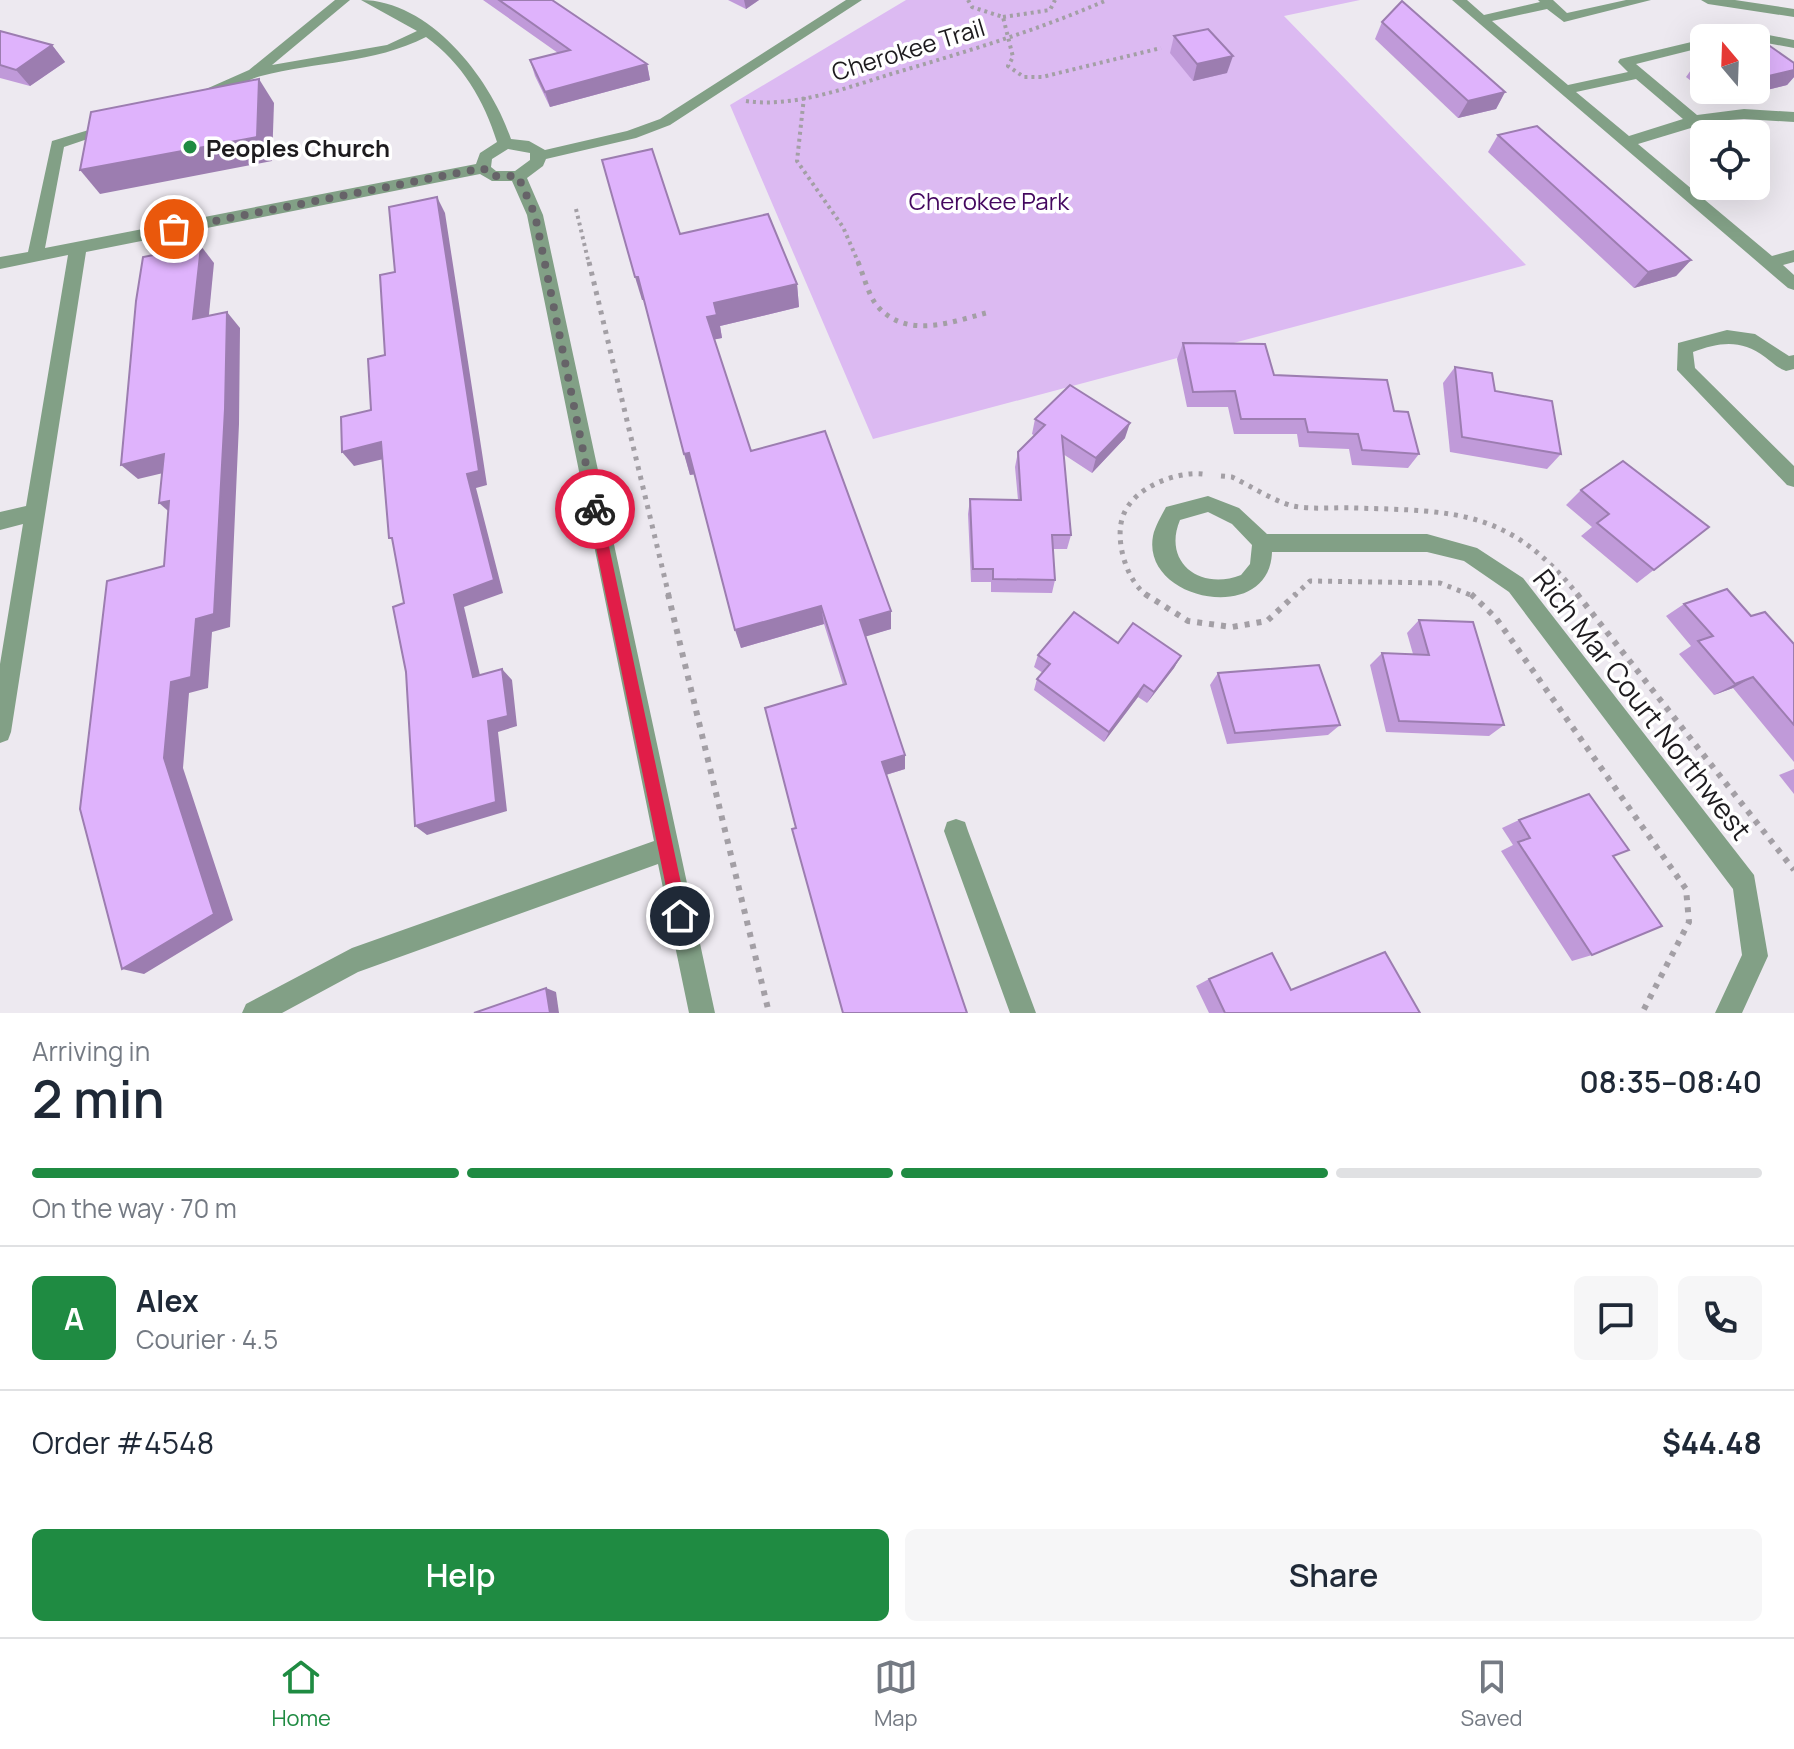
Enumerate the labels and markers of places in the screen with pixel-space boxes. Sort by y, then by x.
place label: Peoples Church [206,131,390,164]
marker: Peoples Church [181,138,199,156]
pin [140,195,208,263]
pin [646,882,714,950]

